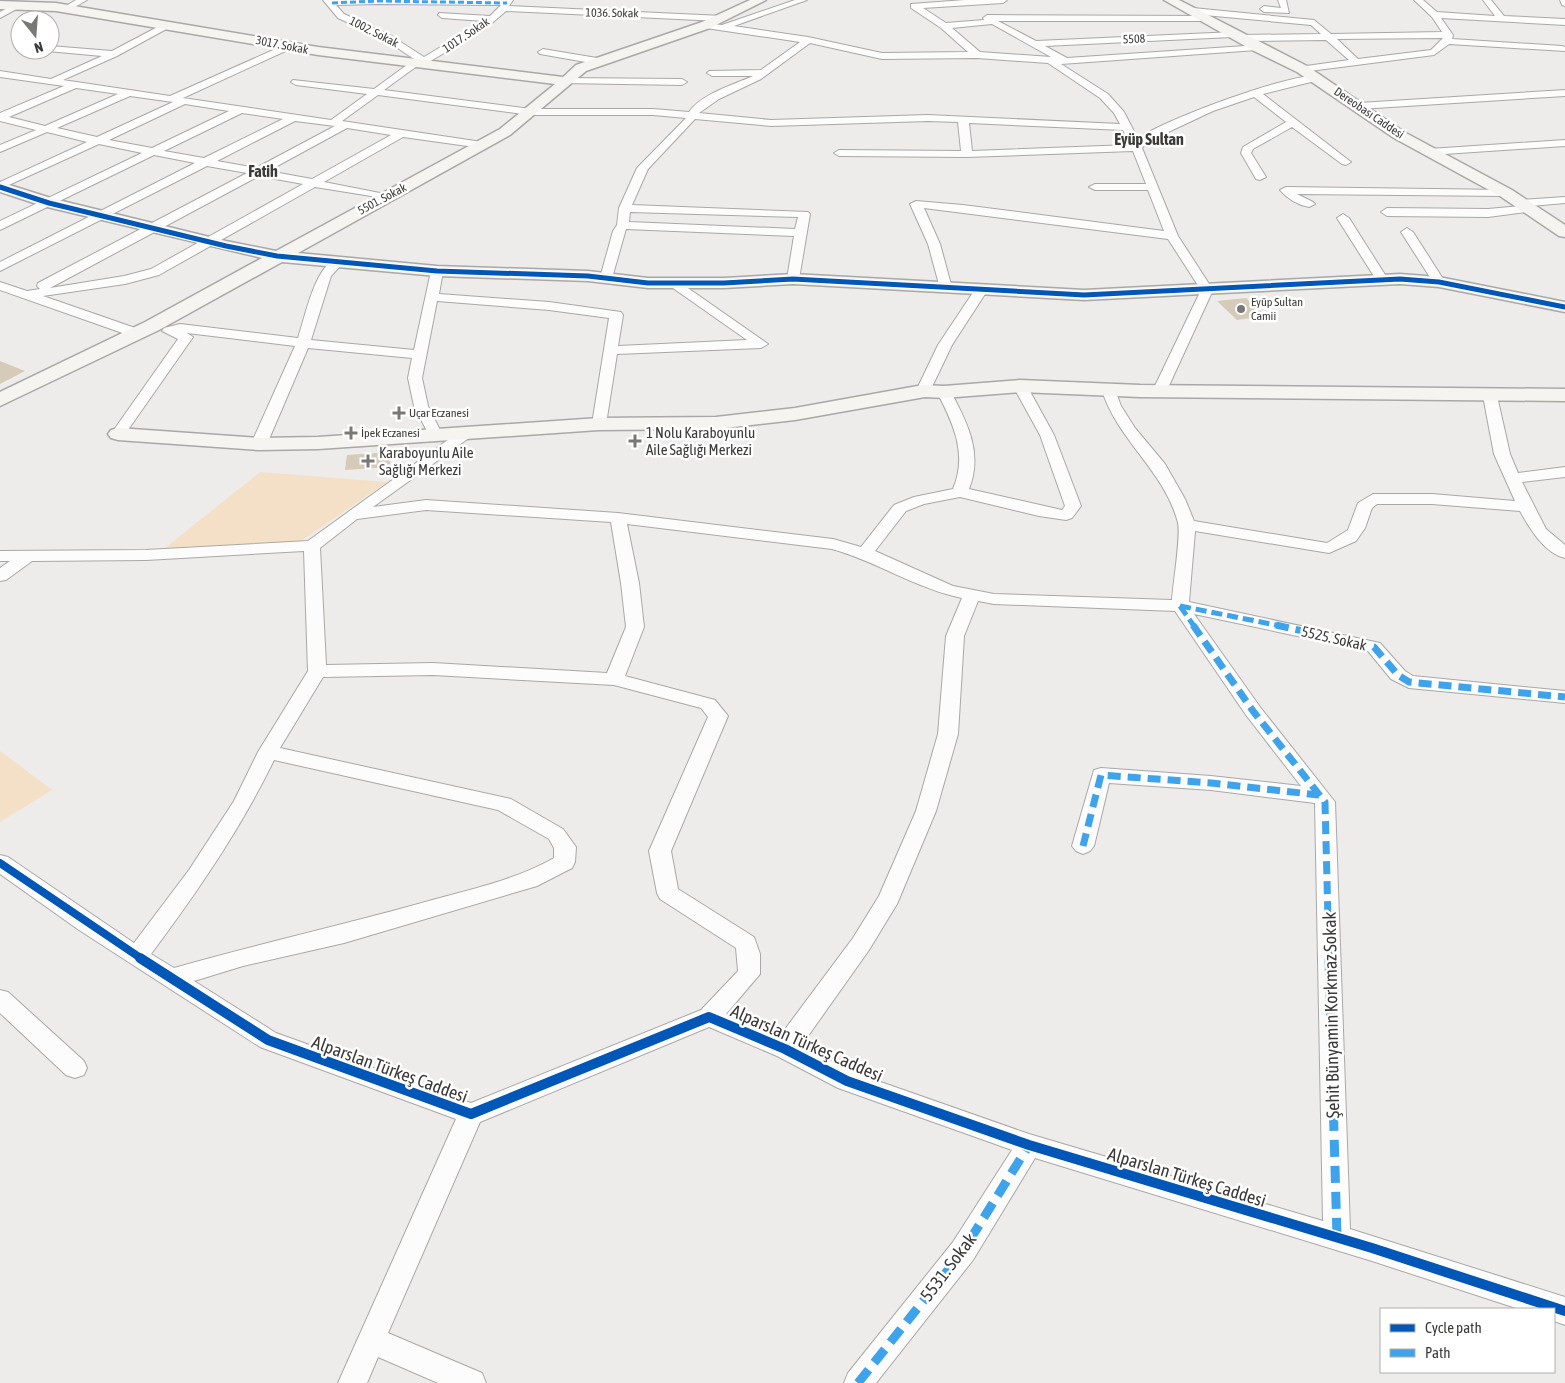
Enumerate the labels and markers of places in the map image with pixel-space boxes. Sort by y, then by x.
place label: Eyüp Sultan Camii [1251,295,1303,323]
marker: Eyüp Sultan Camii [1235,303,1247,315]
place label: Uçar Eczanesi [409,406,469,420]
marker: Uçar Eczanesi [393,407,405,419]
place label: 1 Nolu Karaboyunlu Aile Sağlığı Merkezi [646,424,755,458]
place label: İpek Eczanesi [361,426,420,440]
marker: İpek Eczanesi [345,427,357,439]
marker: 1 Nolu Karaboyunlu Aile Sağlığı Merkezi [628,434,642,448]
place label: Karaboyunlu Aile Sağlığı Merkezi [379,444,474,478]
marker: Karaboyunlu Aile Sağlığı Merkezi [361,454,375,468]

